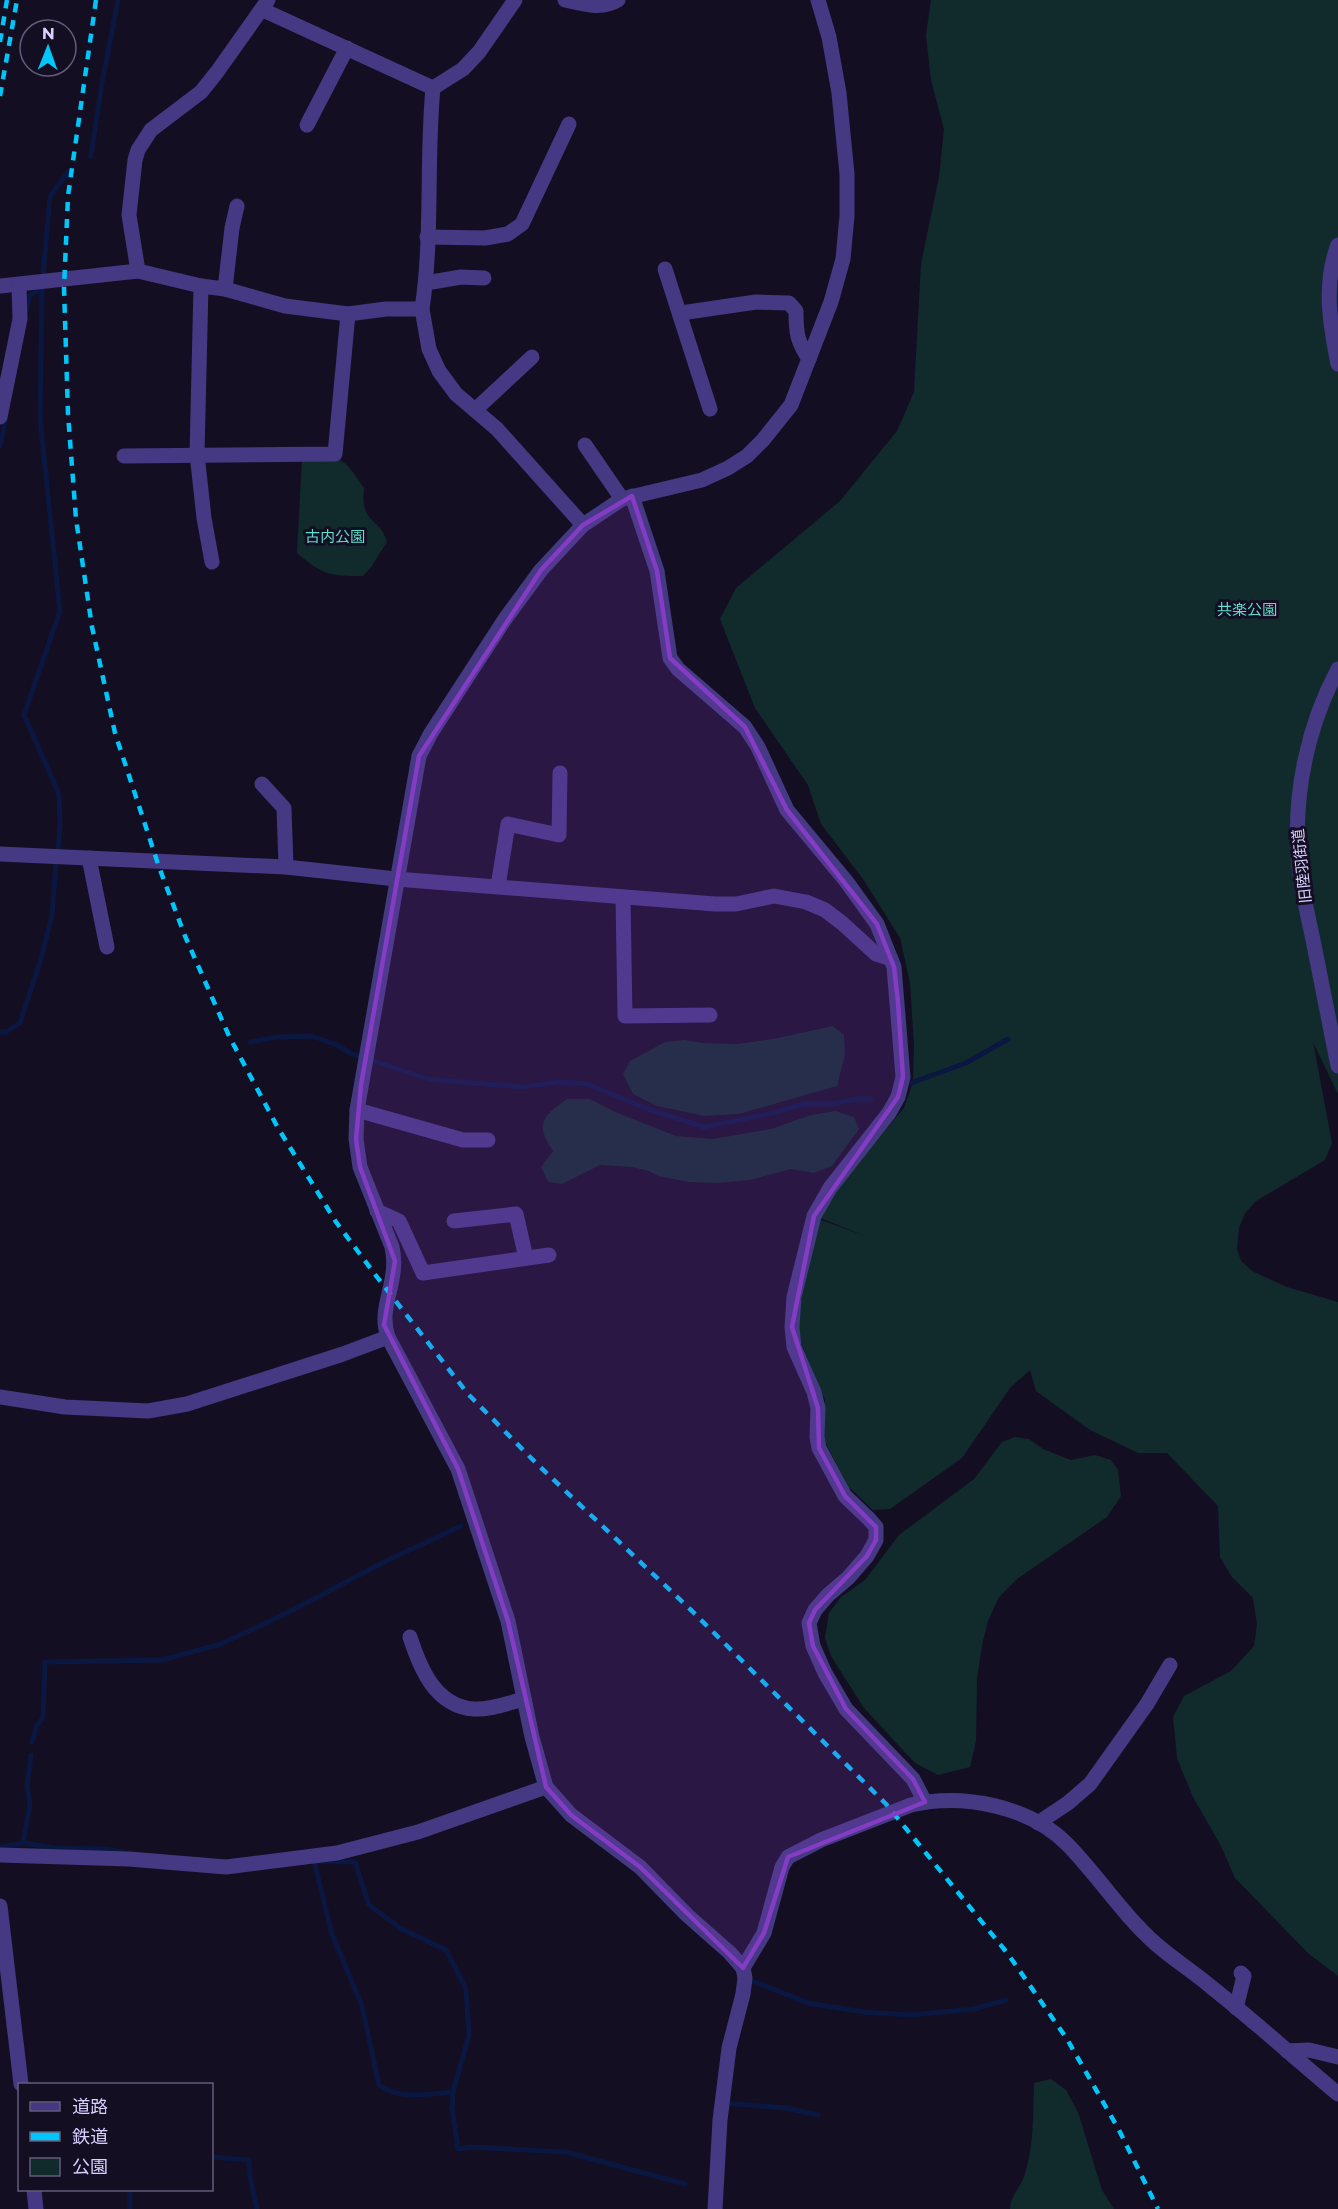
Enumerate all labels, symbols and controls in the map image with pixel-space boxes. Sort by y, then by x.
north arrow [18,18,78,78]
text: N [42,24,55,43]
park label: 古内公園 [305,527,365,546]
park label: 共楽公園 [1217,600,1277,619]
street label: 旧陸羽街道 [1288,828,1315,904]
legend [18,2083,213,2191]
text: 道路 [72,2096,108,2118]
text: 鉄道 [72,2126,108,2148]
text: 公園 [72,2156,108,2178]

